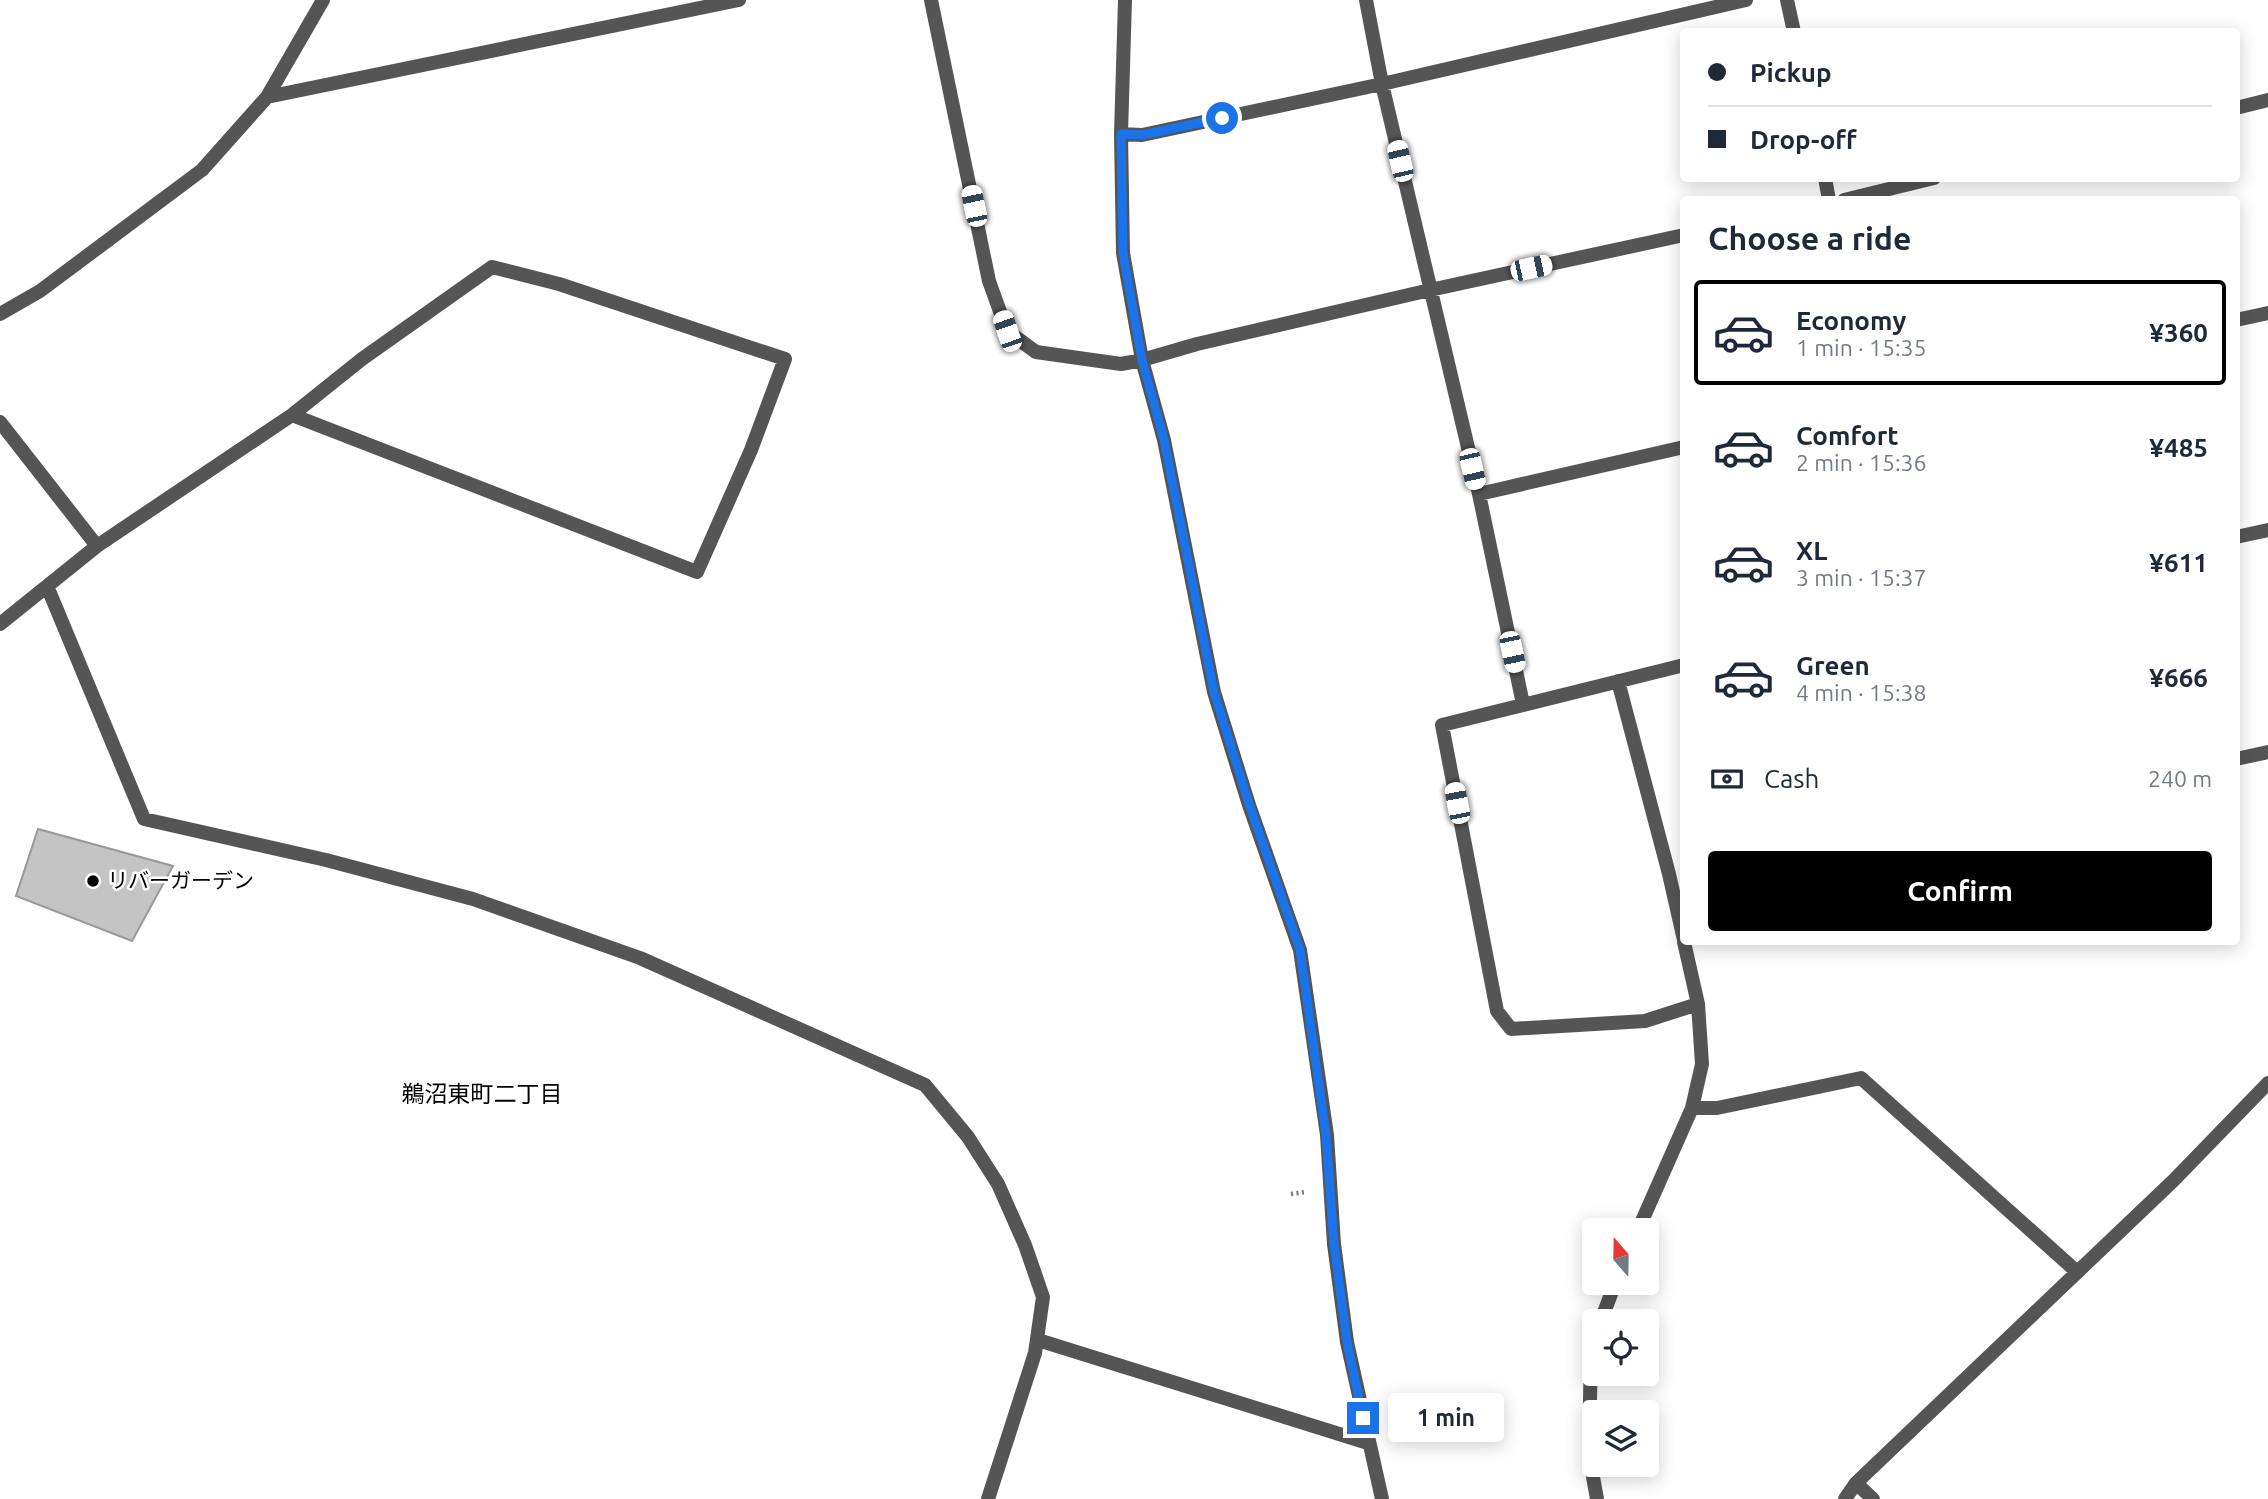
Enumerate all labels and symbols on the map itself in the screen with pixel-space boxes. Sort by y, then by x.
route start [1206,102,1238,134]
car [1386,138,1415,184]
car [960,183,989,229]
car [1509,253,1554,283]
car [991,308,1024,354]
car [1458,446,1487,492]
car [1498,629,1527,675]
car [1443,780,1472,826]
place label: リバーガーデン [107,868,254,892]
marker: リバーガーデン [85,873,101,889]
district label: 鵜沼東町二丁目 [402,1081,563,1106]
north arrow [1582,1218,1659,1295]
callout: 1 min [1388,1394,1503,1442]
route end [1347,1402,1379,1434]

